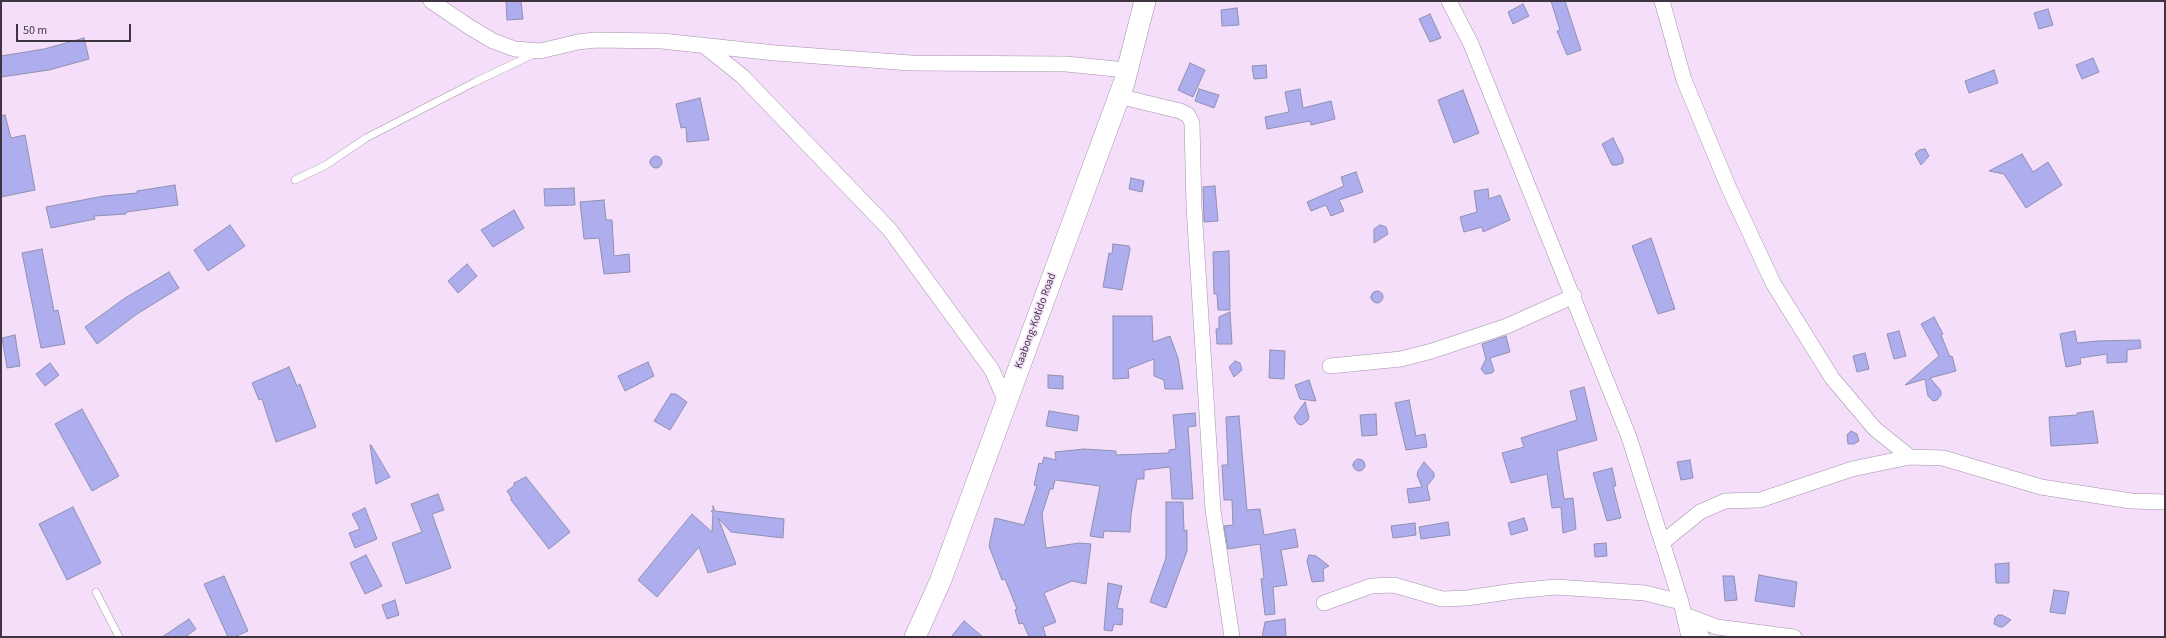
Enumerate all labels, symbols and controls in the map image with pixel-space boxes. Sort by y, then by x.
scale bar [18,16,133,42]
text: 50 m [23,22,47,39]
street label: Kaabong-Kotido Road [1013,271,1059,371]

